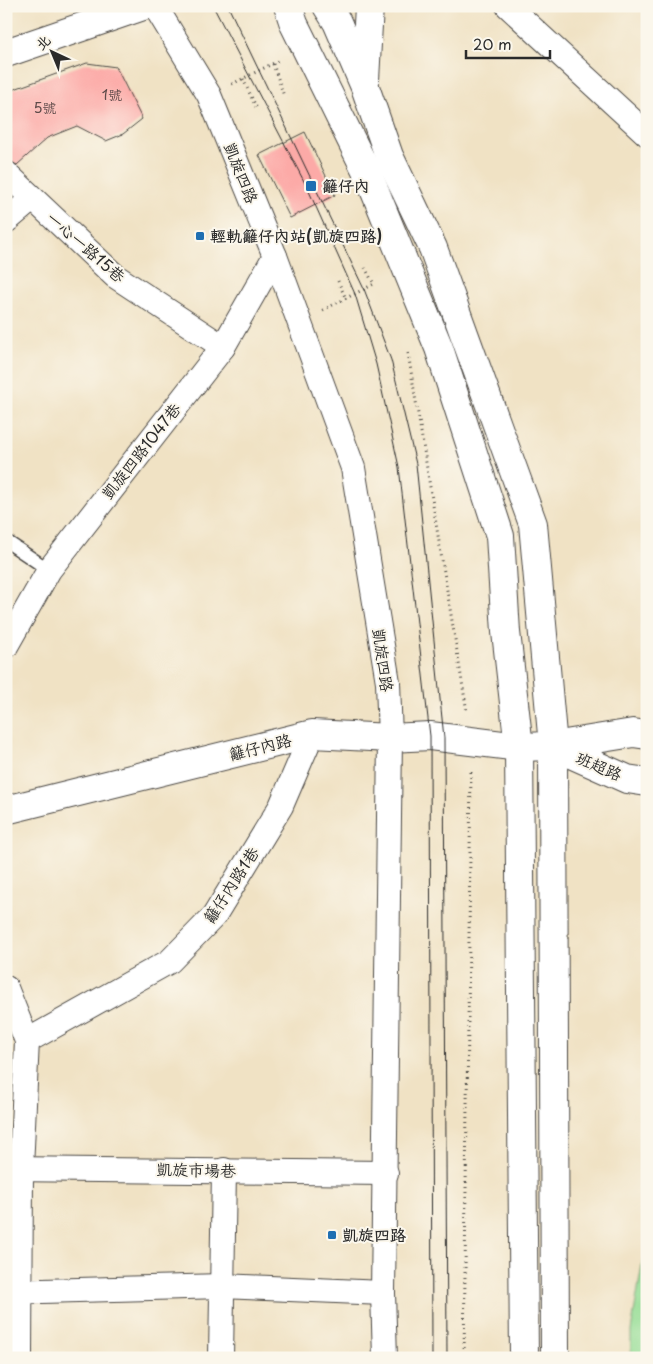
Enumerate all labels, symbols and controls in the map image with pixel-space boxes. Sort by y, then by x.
north arrow [28,28,78,78]
scale bar [466,28,549,60]
text: 北 [30,30,55,55]
text: 20 m [473,32,512,55]
house number: 1號 [102,84,122,105]
house number: 5號 [33,97,57,118]
street label: 凱旋四路 [219,138,265,207]
place label: 籬仔內 [322,173,370,197]
marker: 籬仔內 [304,179,318,193]
street label: 一心一路15巷 [42,205,131,287]
place label: 輕軌籬仔內站(凱旋四路) [210,223,382,247]
marker: 輕軌籬仔內站(凱旋四路) [194,230,206,242]
street label: 凱旋四路1047巷 [95,397,186,504]
street label: 凱旋四路 [368,626,400,693]
street label: 籬仔內路 [226,727,294,765]
street label: 班超路 [573,745,626,786]
street label: 籬仔內路1巷 [196,841,264,928]
street label: 凱旋市場巷 [156,1156,236,1182]
place label: 凱旋四路 [342,1222,406,1246]
marker: 凱旋四路 [326,1229,338,1241]

